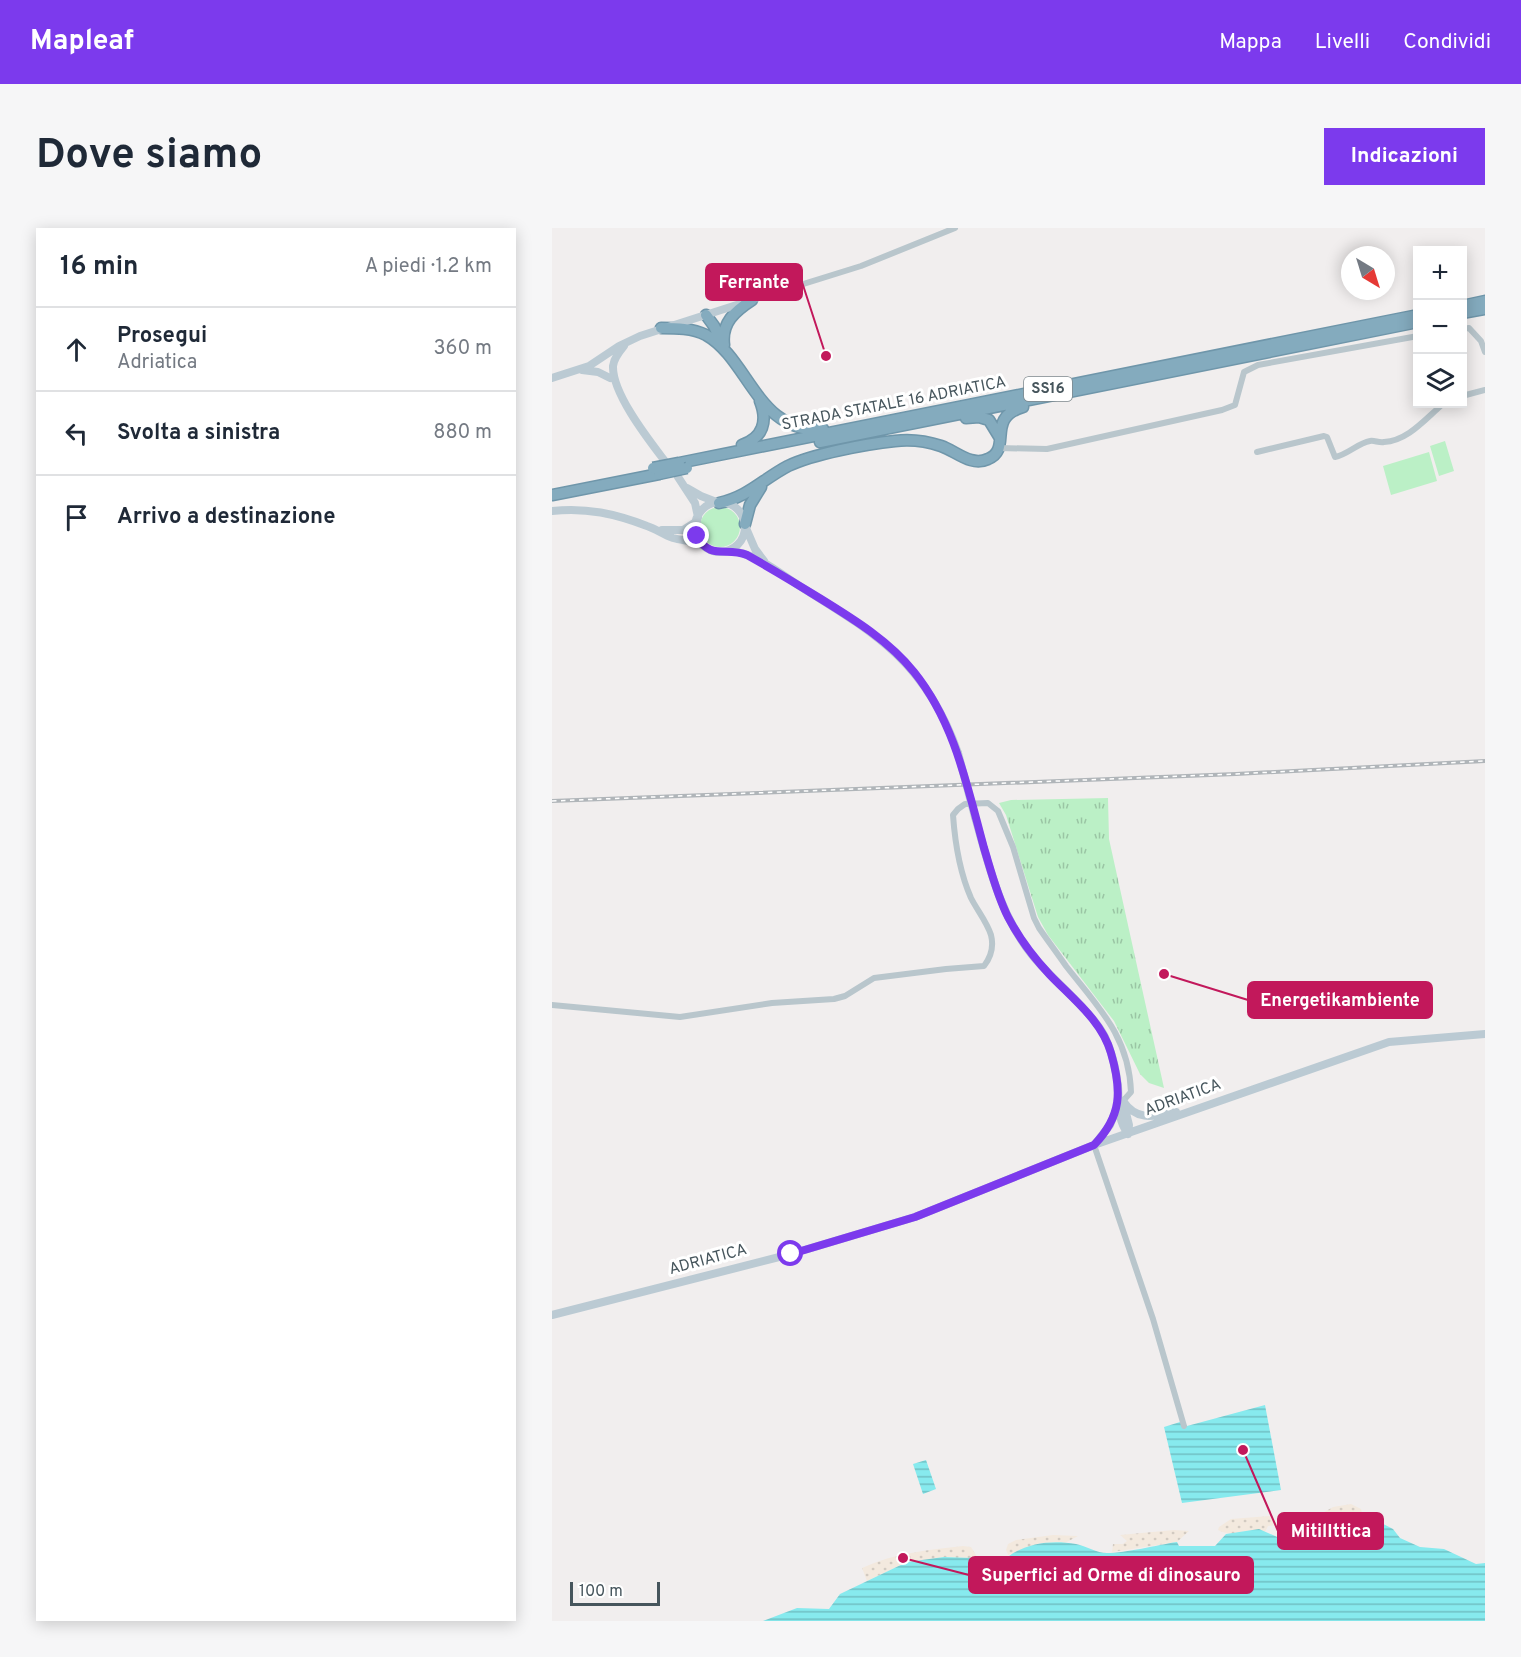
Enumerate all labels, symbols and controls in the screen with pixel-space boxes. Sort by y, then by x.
text: Mapleaf [30,24,134,60]
text: Mappa [1219,29,1282,56]
text: Livelli [1315,29,1370,56]
text: Condividi [1403,29,1491,56]
button: Indicazioni [1324,128,1485,185]
text: Dove siamo [36,130,262,183]
north arrow [1341,246,1395,300]
map controls [1413,246,1467,408]
button: + [1413,246,1467,300]
text: 16 min [60,251,138,284]
text: A piedi · 1.2 km [365,254,492,280]
callout: Ferrante [706,264,802,300]
text: Ferrante [718,272,790,295]
button: − [1413,300,1467,354]
text: Prosegui [117,323,207,350]
icon: ahead [60,333,93,366]
text: 360 m [434,336,492,362]
text: Adriatica [117,350,197,376]
button: layers [1413,354,1467,408]
street label: STRADA STATALE 16 ADRIATICA [780,372,1008,436]
road number: SS16 [1024,377,1072,401]
icon: left [60,417,93,450]
text: Svolta a sinistra [117,420,280,447]
text: 880 m [433,420,492,446]
icon: arrive [60,501,93,534]
text: Arrivo a destinazione [117,504,335,531]
route end [683,522,709,548]
callout: Energetikambiente [1248,982,1432,1018]
text: Energetikambiente [1260,990,1420,1013]
street label: ADRIATICA [1142,1075,1224,1121]
street label: ADRIATICA [667,1240,749,1280]
route start [777,1240,803,1266]
callout: MitilIttica [1278,1513,1383,1549]
text: MitilIttica [1291,1521,1371,1544]
callout: Superfici ad Orme di dinosauro [969,1557,1253,1593]
text: Superfici ad Orme di dinosauro [981,1565,1241,1588]
scale bar [570,1579,660,1606]
text: 100 m [579,1582,623,1602]

